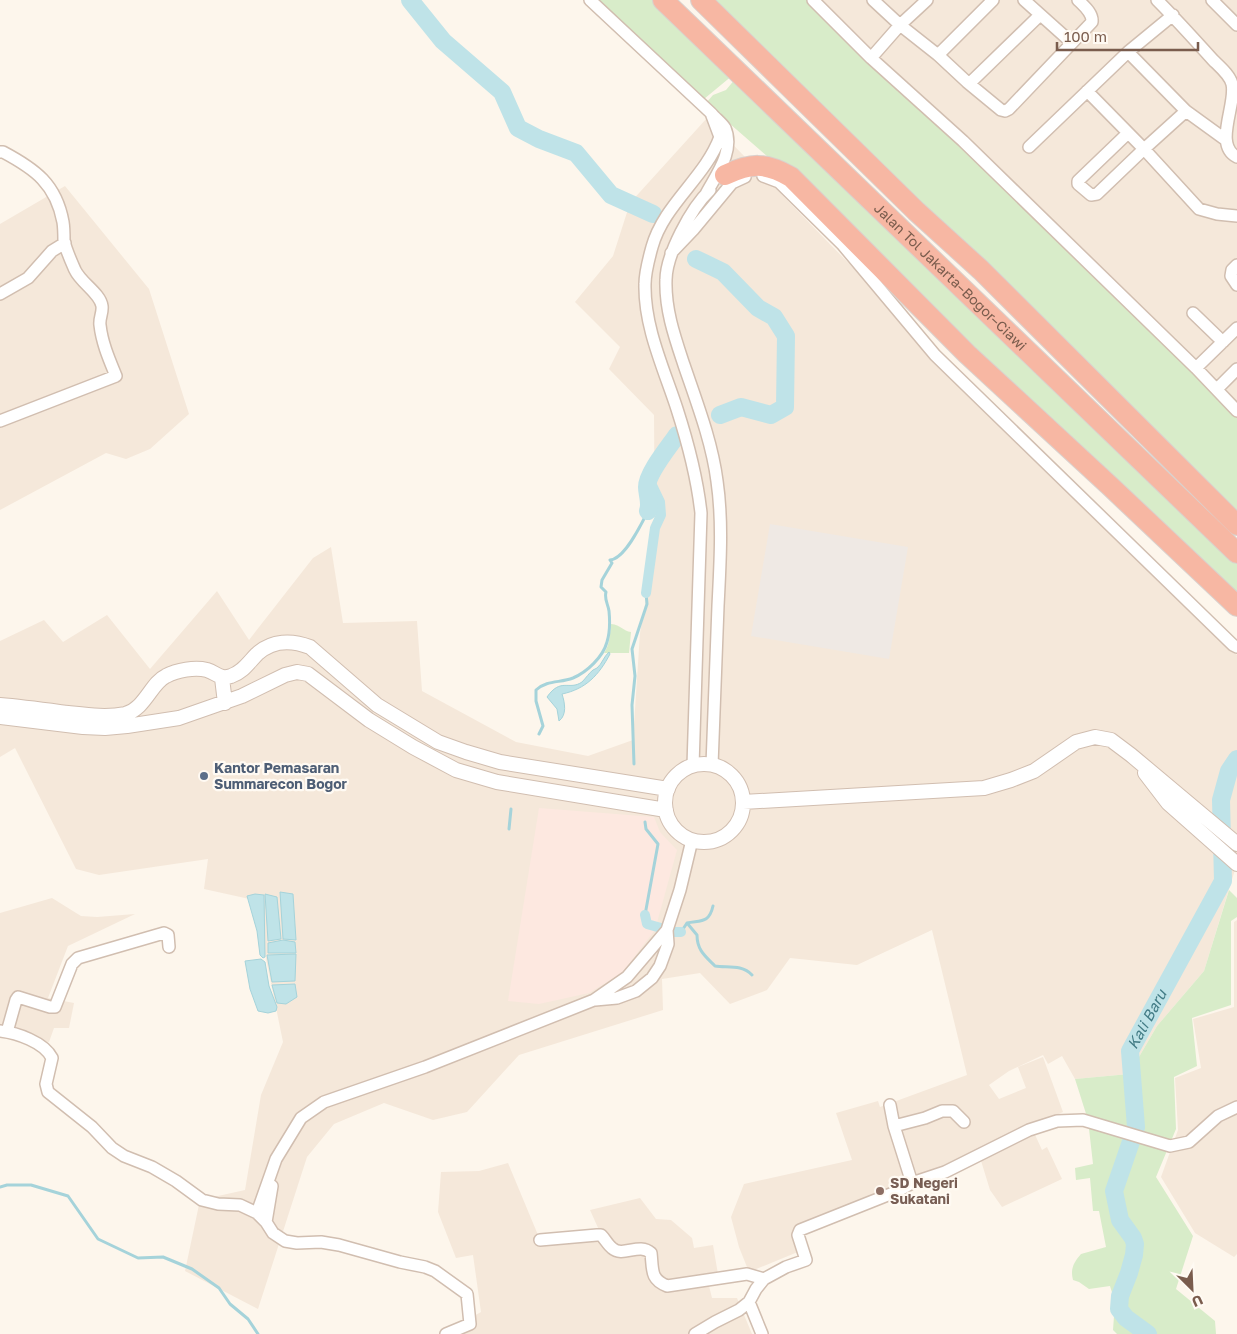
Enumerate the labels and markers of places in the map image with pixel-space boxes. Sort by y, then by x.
place label: Kantor Pemasaran Summarecon Bogor [214,759,348,792]
marker: Kantor Pemasaran Summarecon Bogor [198,770,210,782]
place label: SD Negeri Sukatani [890,1174,958,1207]
marker: SD Negeri Sukatani [874,1185,886,1197]

